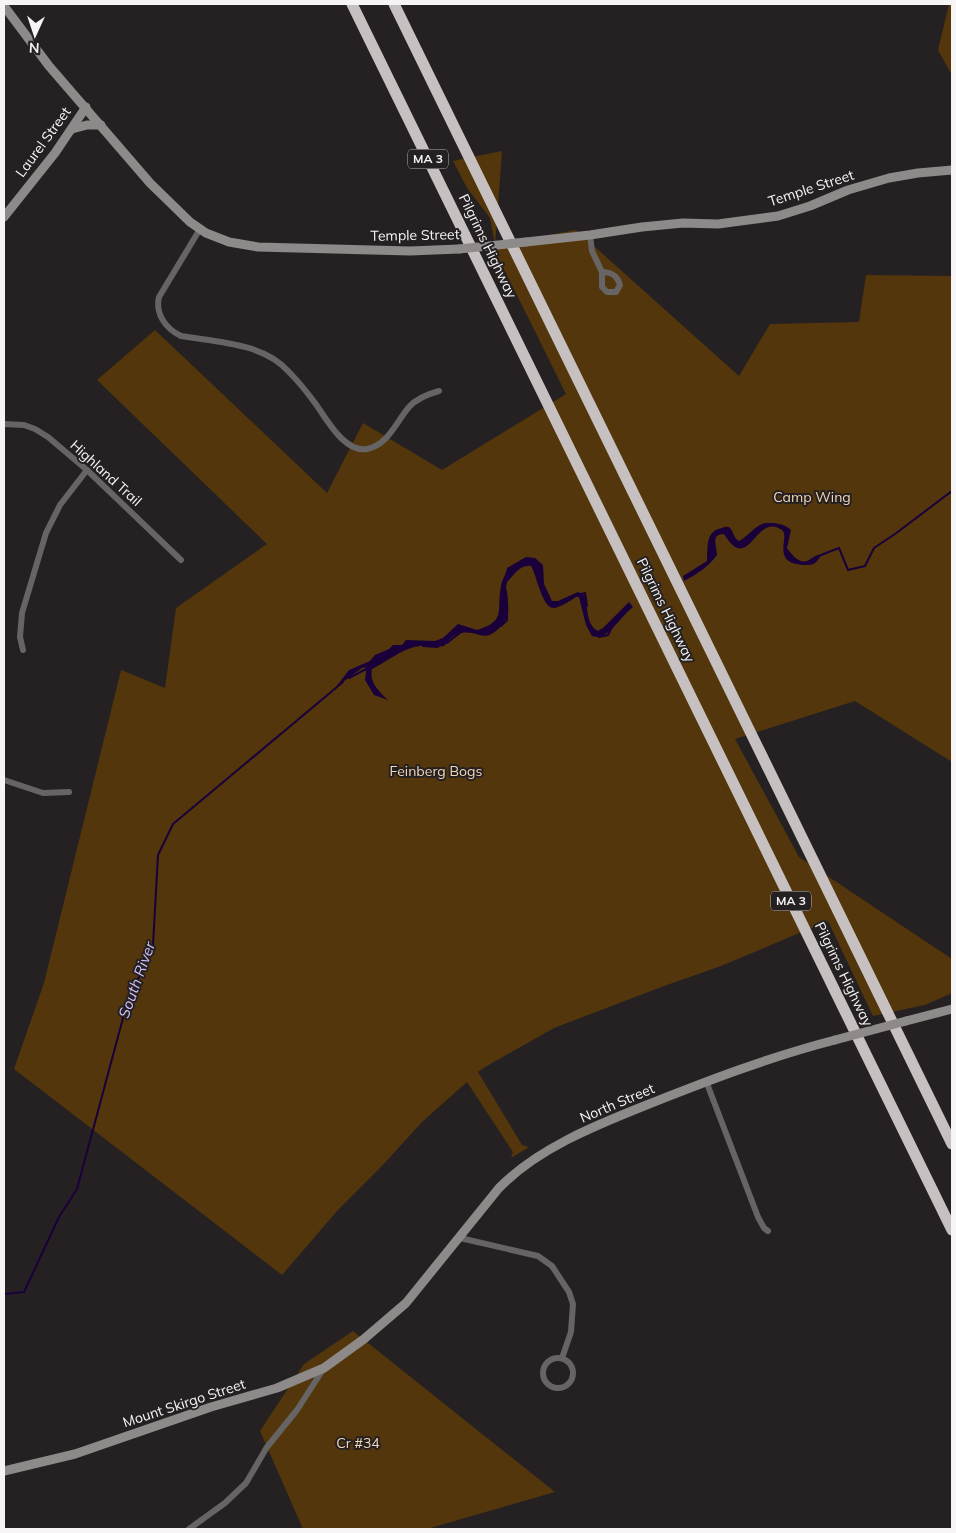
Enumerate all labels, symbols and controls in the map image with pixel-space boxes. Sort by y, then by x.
north arrow [10,10,60,60]
text: N [29,39,40,57]
street label: Laurel Street [11,103,75,181]
road number: MA 3 [408,150,448,168]
street label: Temple Street [766,166,856,210]
street label: Pilgrims Highway [455,191,521,302]
street label: Temple Street [370,225,460,245]
street label: Highland Trail [66,436,146,510]
park label: Camp Wing [773,488,851,506]
street label: Pilgrims Highway [633,555,699,666]
park label: Feinberg Bogs [390,762,482,780]
road number: MA 3 [771,891,811,910]
street label: Pilgrims Highway [811,919,877,1030]
water label: South River [114,939,159,1021]
street label: North Street [577,1079,657,1127]
street label: Mount Skirgo Street [120,1375,248,1431]
park label: Cr #34 [336,1434,380,1452]

